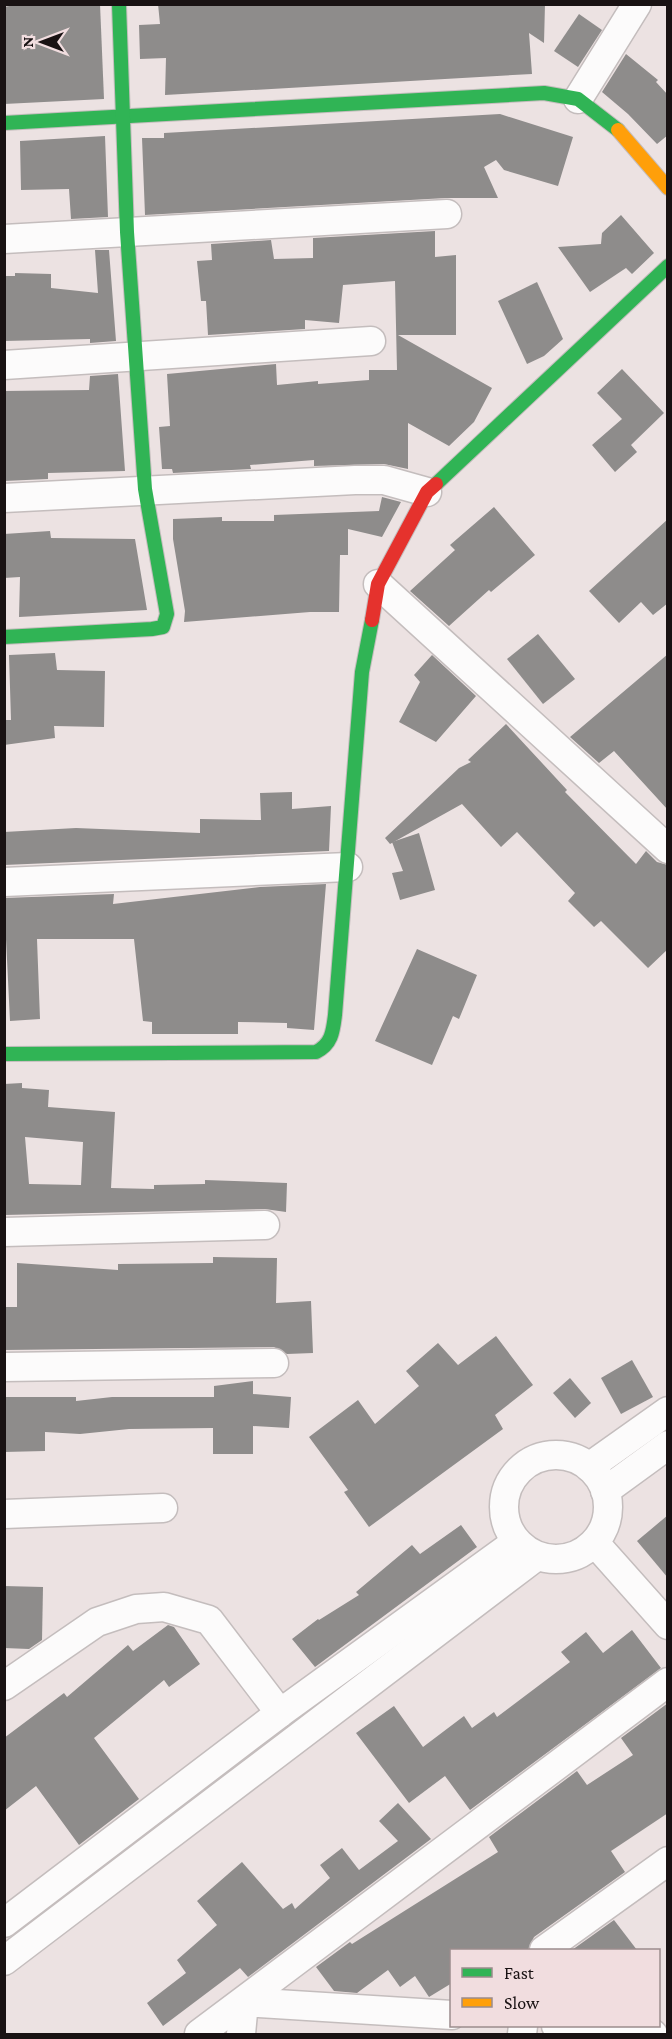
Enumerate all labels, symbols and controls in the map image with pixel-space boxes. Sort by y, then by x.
north arrow [12,12,72,72]
text: N [19,36,36,47]
legend [450,1949,660,2027]
text: Fast [504,1963,535,1983]
text: Slow [504,1993,540,2013]

